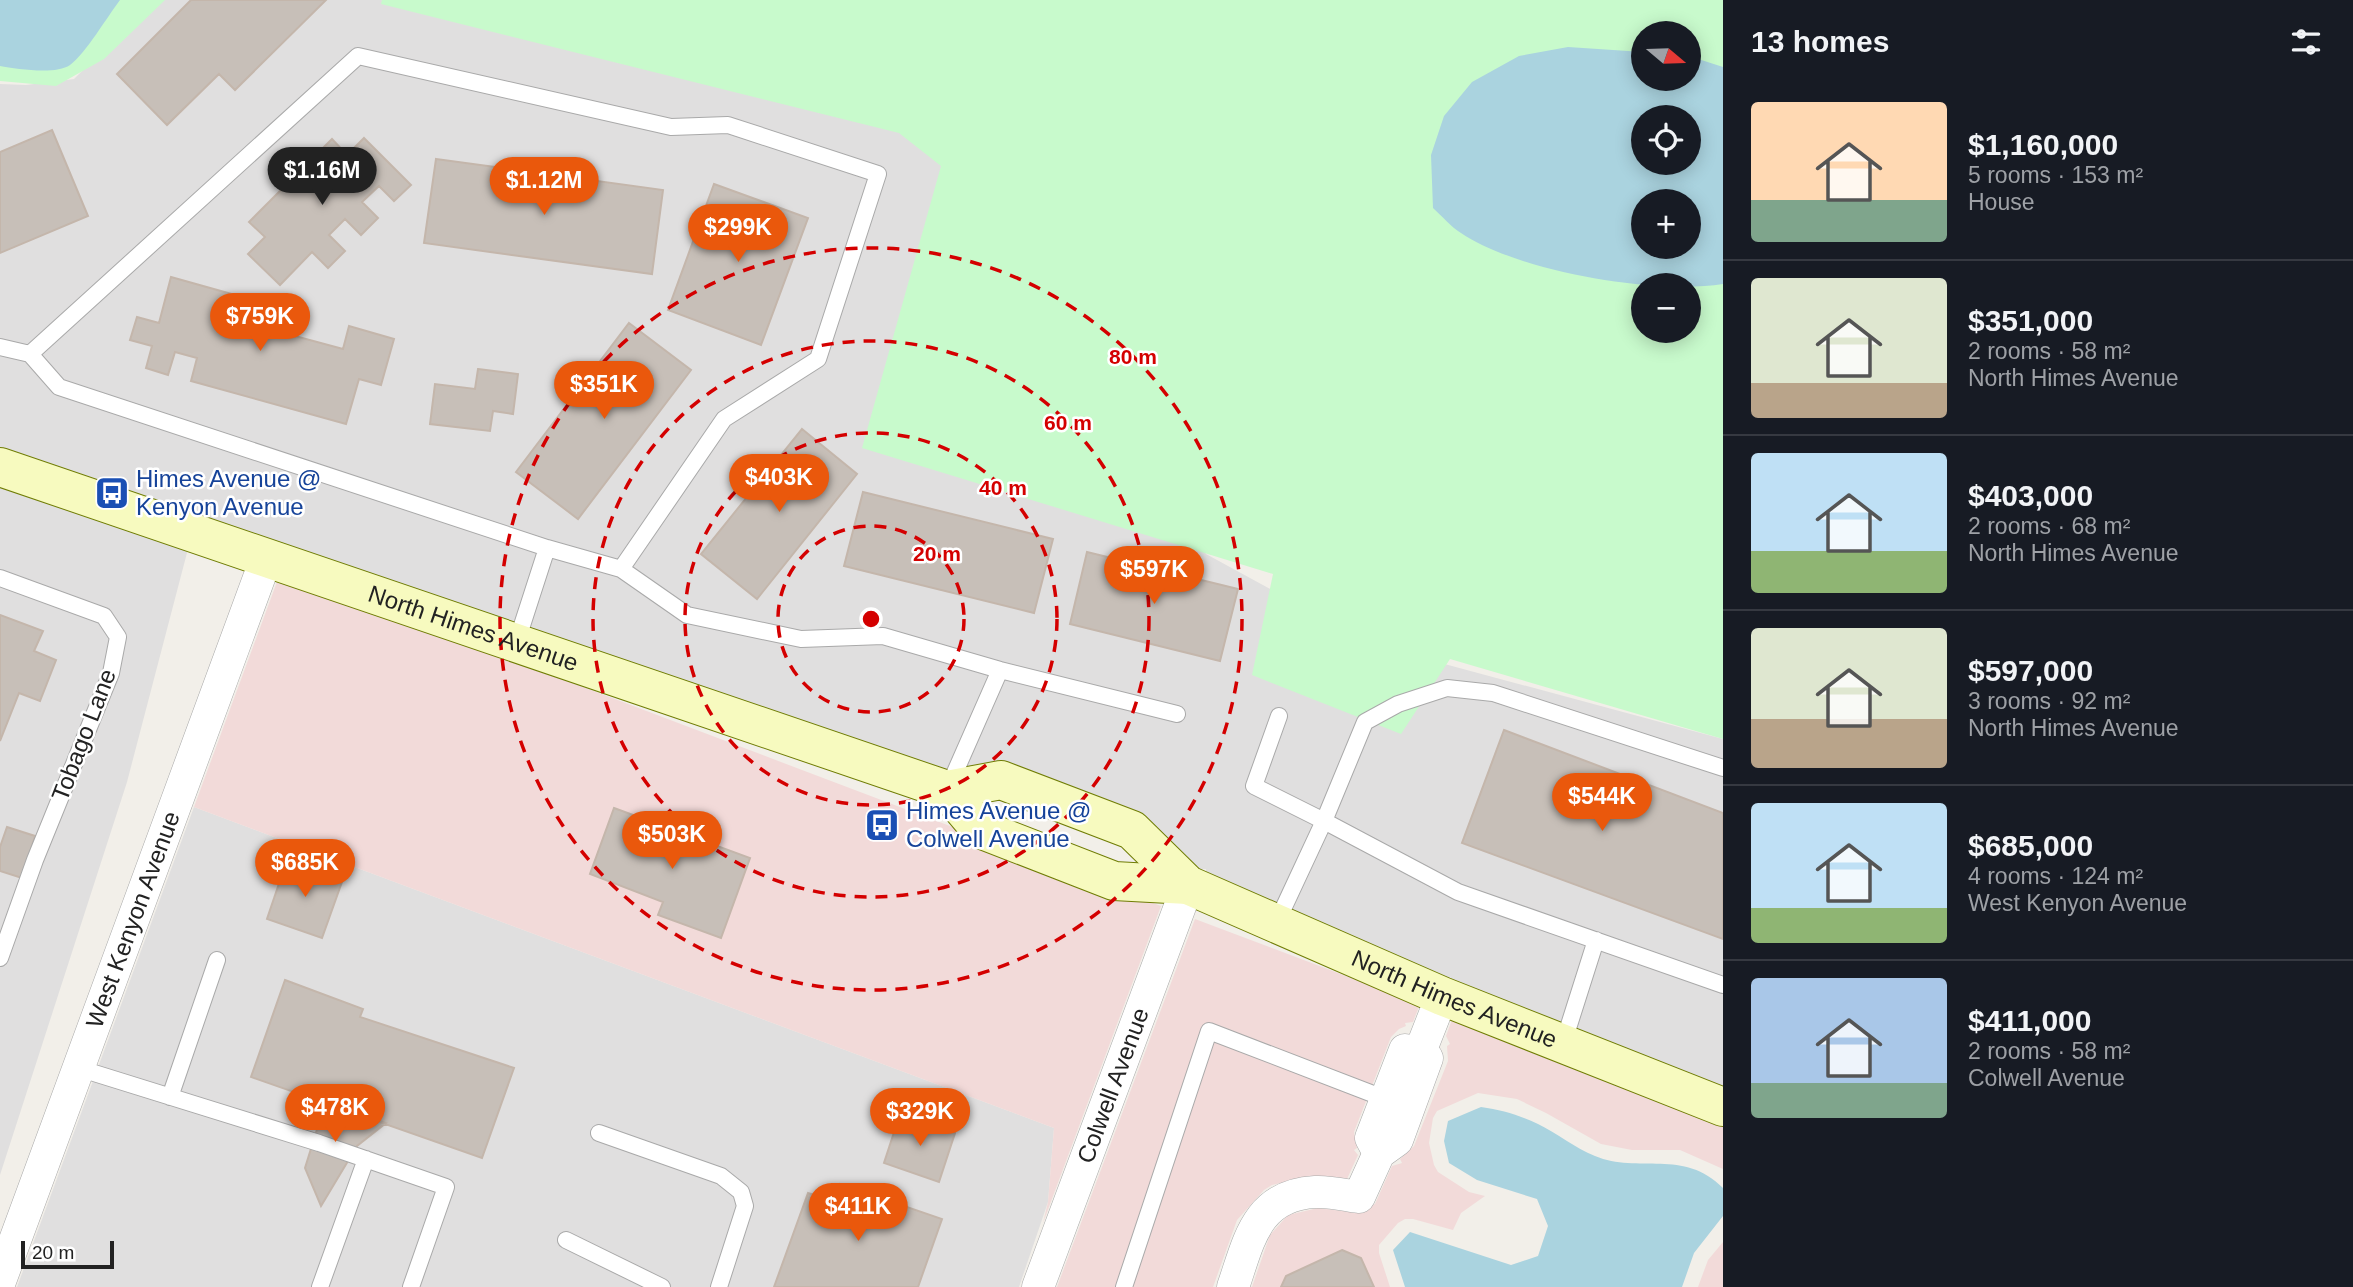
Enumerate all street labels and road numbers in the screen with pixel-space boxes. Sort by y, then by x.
street label: North Himes Avenue [365,580,582,676]
street label: Tobago Lane [46,665,121,804]
street label: West Kenyon Avenue [80,808,185,1032]
street label: North Himes Avenue [1348,944,1561,1053]
street label: Colwell Avenue [1071,1004,1154,1167]

